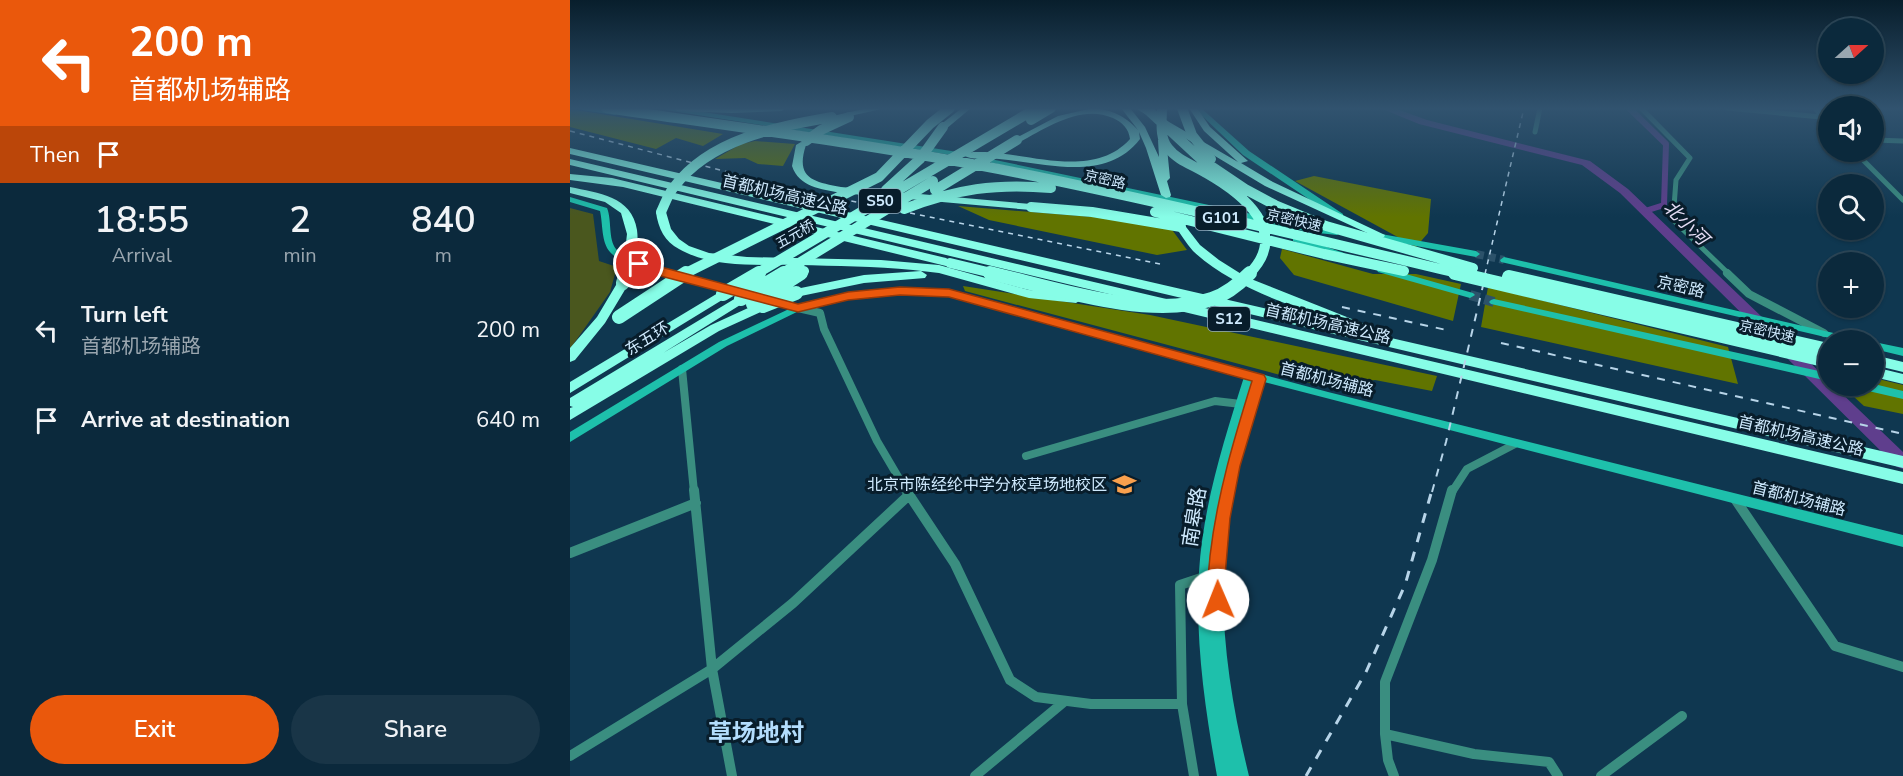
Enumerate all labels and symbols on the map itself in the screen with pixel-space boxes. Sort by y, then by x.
north arrow [1818,18,1884,84]
street label: 京密路 [1082,166,1127,193]
street label: 首都机场高速公路 [720,170,850,220]
road number: S50 [859,189,901,213]
water label: 北小河 [1658,196,1716,252]
street label: 京密快速 [1264,205,1323,236]
road number: G101 [1196,206,1246,230]
street label: 五元桥 [772,216,818,253]
pin [613,238,664,289]
street label: 京密路 [1655,271,1707,303]
street label: 首都机场高速公路 [1263,299,1393,349]
road number: S12 [1208,307,1250,331]
street label: 京密快速 [1737,316,1796,347]
street label: 东五环 [621,317,674,361]
street label: 首都机场辅路 [1278,358,1376,402]
street label: 首都机场高速公路 [1736,411,1866,461]
school or university icon: 北京市陈经纶中学分校草场地校区 [1112,471,1138,497]
place label: 北京市陈经纶中学分校草场地校区 [867,474,1107,496]
street label: 首都机场辅路 [1750,477,1848,521]
street label: 南皋路 [1176,485,1213,549]
position arrow [1186,568,1250,632]
district label: 草场地村 [708,717,804,749]

